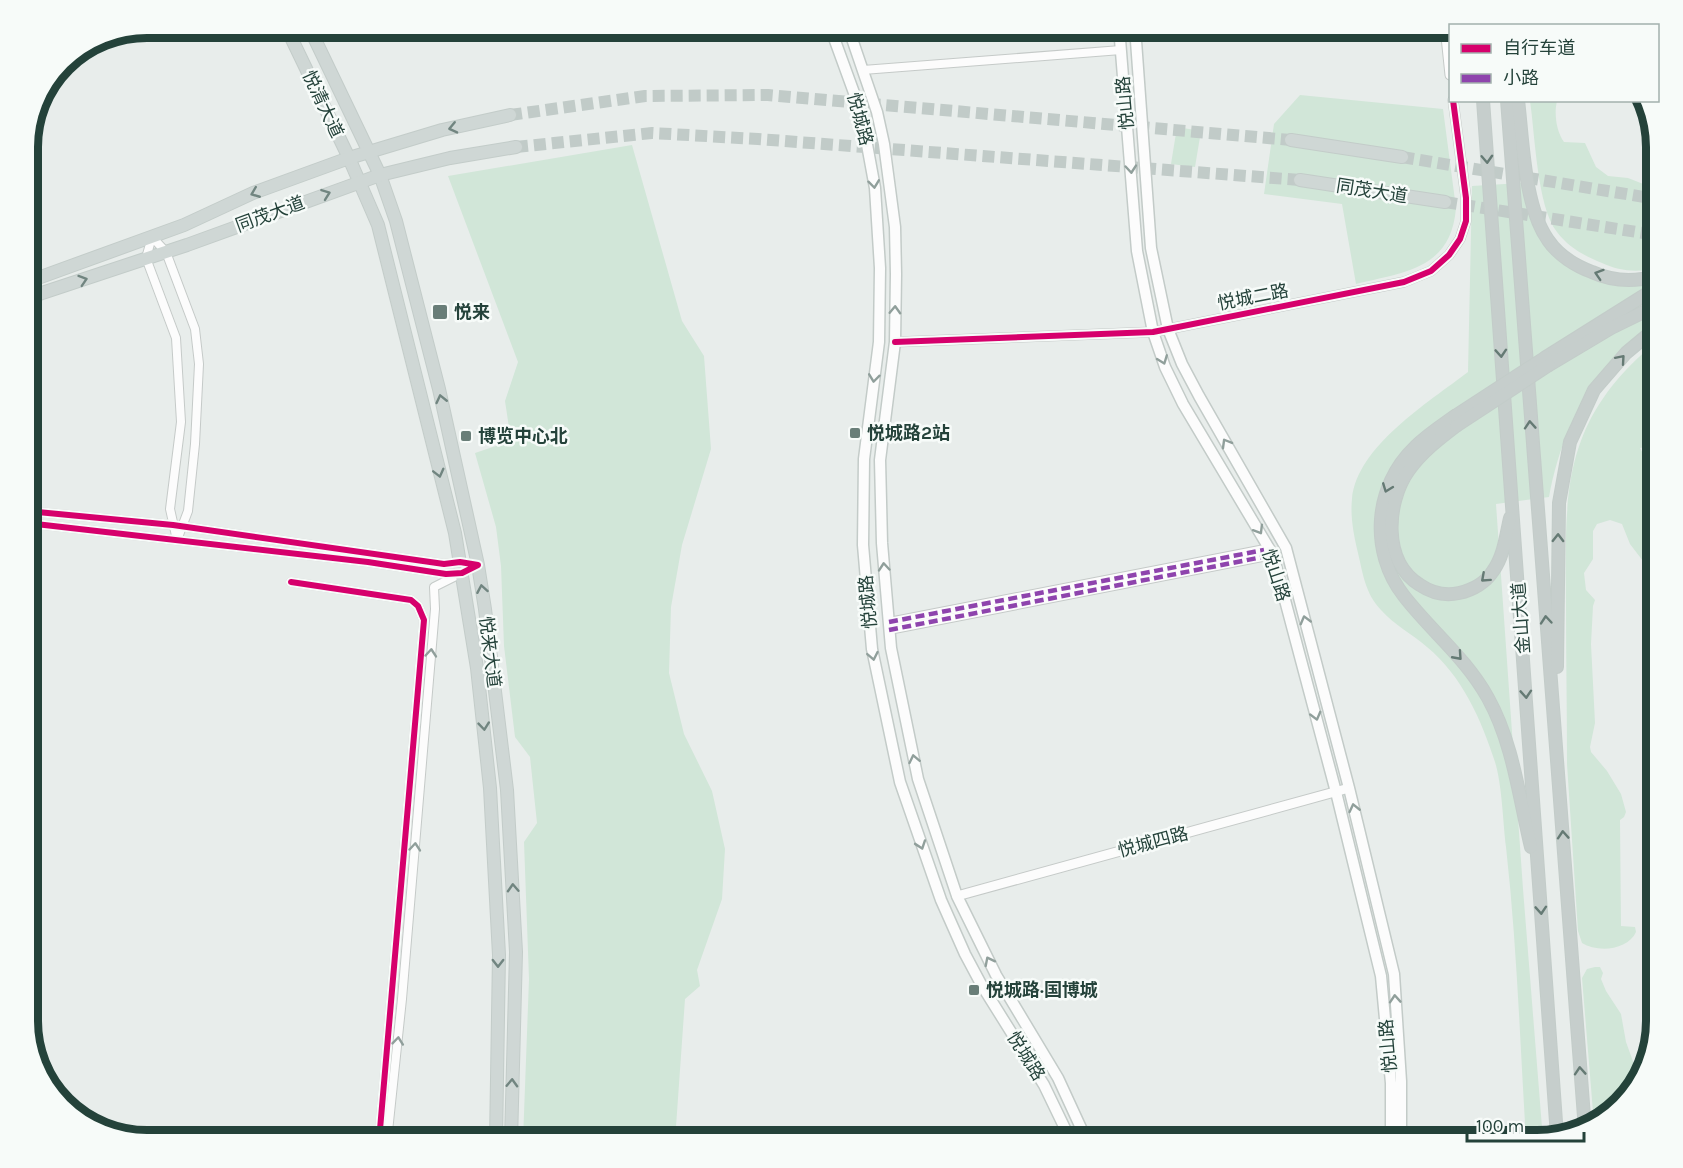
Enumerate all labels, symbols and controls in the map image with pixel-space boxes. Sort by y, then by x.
legend [1449,24,1659,102]
text: 自行车道 [1503,37,1575,59]
street label: 悦清大道 [298,67,348,141]
text: 小路 [1503,67,1539,89]
street label: 悦山路 [1112,75,1138,131]
street label: 悦城路 [842,90,878,148]
one-way arrow [448,120,458,133]
one-way arrow [1480,154,1493,163]
one-way arrow [1124,165,1137,174]
street label: 同茂大道 [1335,175,1409,207]
one-way arrow [867,179,880,188]
one-way arrow [250,186,261,198]
one-way arrow [320,188,331,201]
street label: 同茂大道 [232,191,308,237]
one-way arrow [1594,269,1605,281]
one-way arrow [77,274,88,287]
street label: 悦城二路 [1216,279,1290,315]
place label: 悦来 [454,301,490,323]
marker: 悦来 [431,303,449,321]
one-way arrow [889,305,902,314]
one-way arrow [1494,349,1507,358]
one-way arrow [1156,355,1169,365]
one-way arrow [1614,356,1625,366]
one-way arrow [868,374,881,383]
one-way arrow [435,394,448,404]
one-way arrow [1524,421,1537,430]
place label: 悦城路2站 [867,422,950,444]
place label: 博览中心北 [478,425,568,447]
marker: 悦城路2站 [848,426,862,440]
marker: 博览中心北 [459,429,473,443]
one-way arrow [1222,439,1233,449]
one-way arrow [432,467,445,477]
one-way arrow [1382,482,1395,493]
one-way arrow [1252,524,1263,534]
one-way arrow [1552,534,1564,543]
street label: 悦山路 [1257,546,1295,604]
one-way arrow [878,562,891,571]
one-way arrow [1482,571,1492,582]
street label: 悦城路 [855,574,881,630]
street label: 金山大道 [1508,581,1534,655]
one-way arrow [476,585,488,594]
street label: 悦来大道 [475,615,505,689]
one-way arrow [1299,615,1312,625]
one-way arrow [1540,615,1553,624]
one-way arrow [424,648,437,657]
one-way arrow [1451,649,1462,659]
one-way arrow [866,651,879,661]
one-way arrow [1519,690,1532,699]
one-way arrow [1309,710,1321,720]
one-way arrow [477,722,489,731]
one-way arrow [908,754,921,764]
one-way arrow [1348,804,1361,814]
street label: 悦城四路 [1115,822,1191,862]
one-way arrow [1556,830,1569,839]
one-way arrow [914,839,927,850]
one-way arrow [408,842,421,851]
one-way arrow [506,883,519,892]
one-way arrow [1534,905,1547,914]
one-way arrow [984,956,996,967]
one-way arrow [492,958,504,967]
place label: 悦城路·国博城 [986,979,1098,1001]
marker: 悦城路·国博城 [967,983,981,997]
one-way arrow [1389,994,1402,1003]
street label: 悦山路 [1375,1018,1401,1074]
street label: 悦城路 [1002,1027,1050,1085]
one-way arrow [391,1037,403,1046]
one-way arrow [1574,1067,1587,1076]
one-way arrow [506,1078,519,1087]
scale bar [1467,1105,1584,1143]
text: 100 m [1476,1115,1524,1137]

